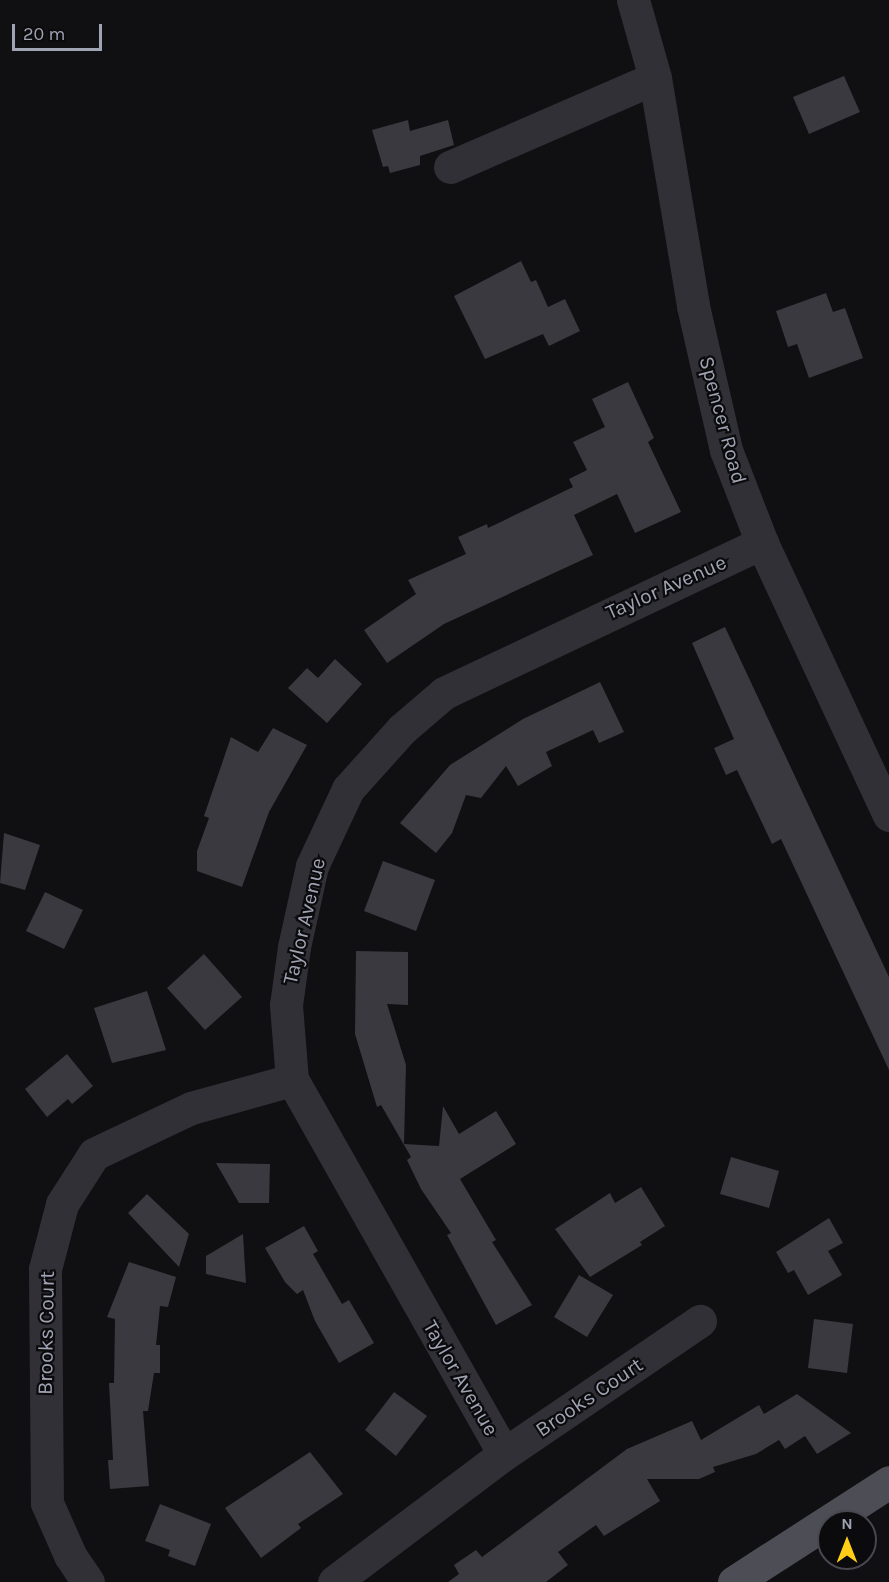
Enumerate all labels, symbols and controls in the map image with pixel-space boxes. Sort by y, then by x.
scale bar [15,12,105,50]
text: 20 m [23,23,65,45]
street label: Spencer Road [694,353,752,487]
street label: Taylor Avenue [602,549,730,625]
street label: Taylor Avenue [277,855,331,987]
street label: Brooks Court [32,1271,60,1395]
street label: Taylor Avenue [418,1316,504,1440]
street label: Brooks Court [531,1352,647,1442]
north arrow [817,1510,877,1570]
text: N [841,1514,853,1533]

